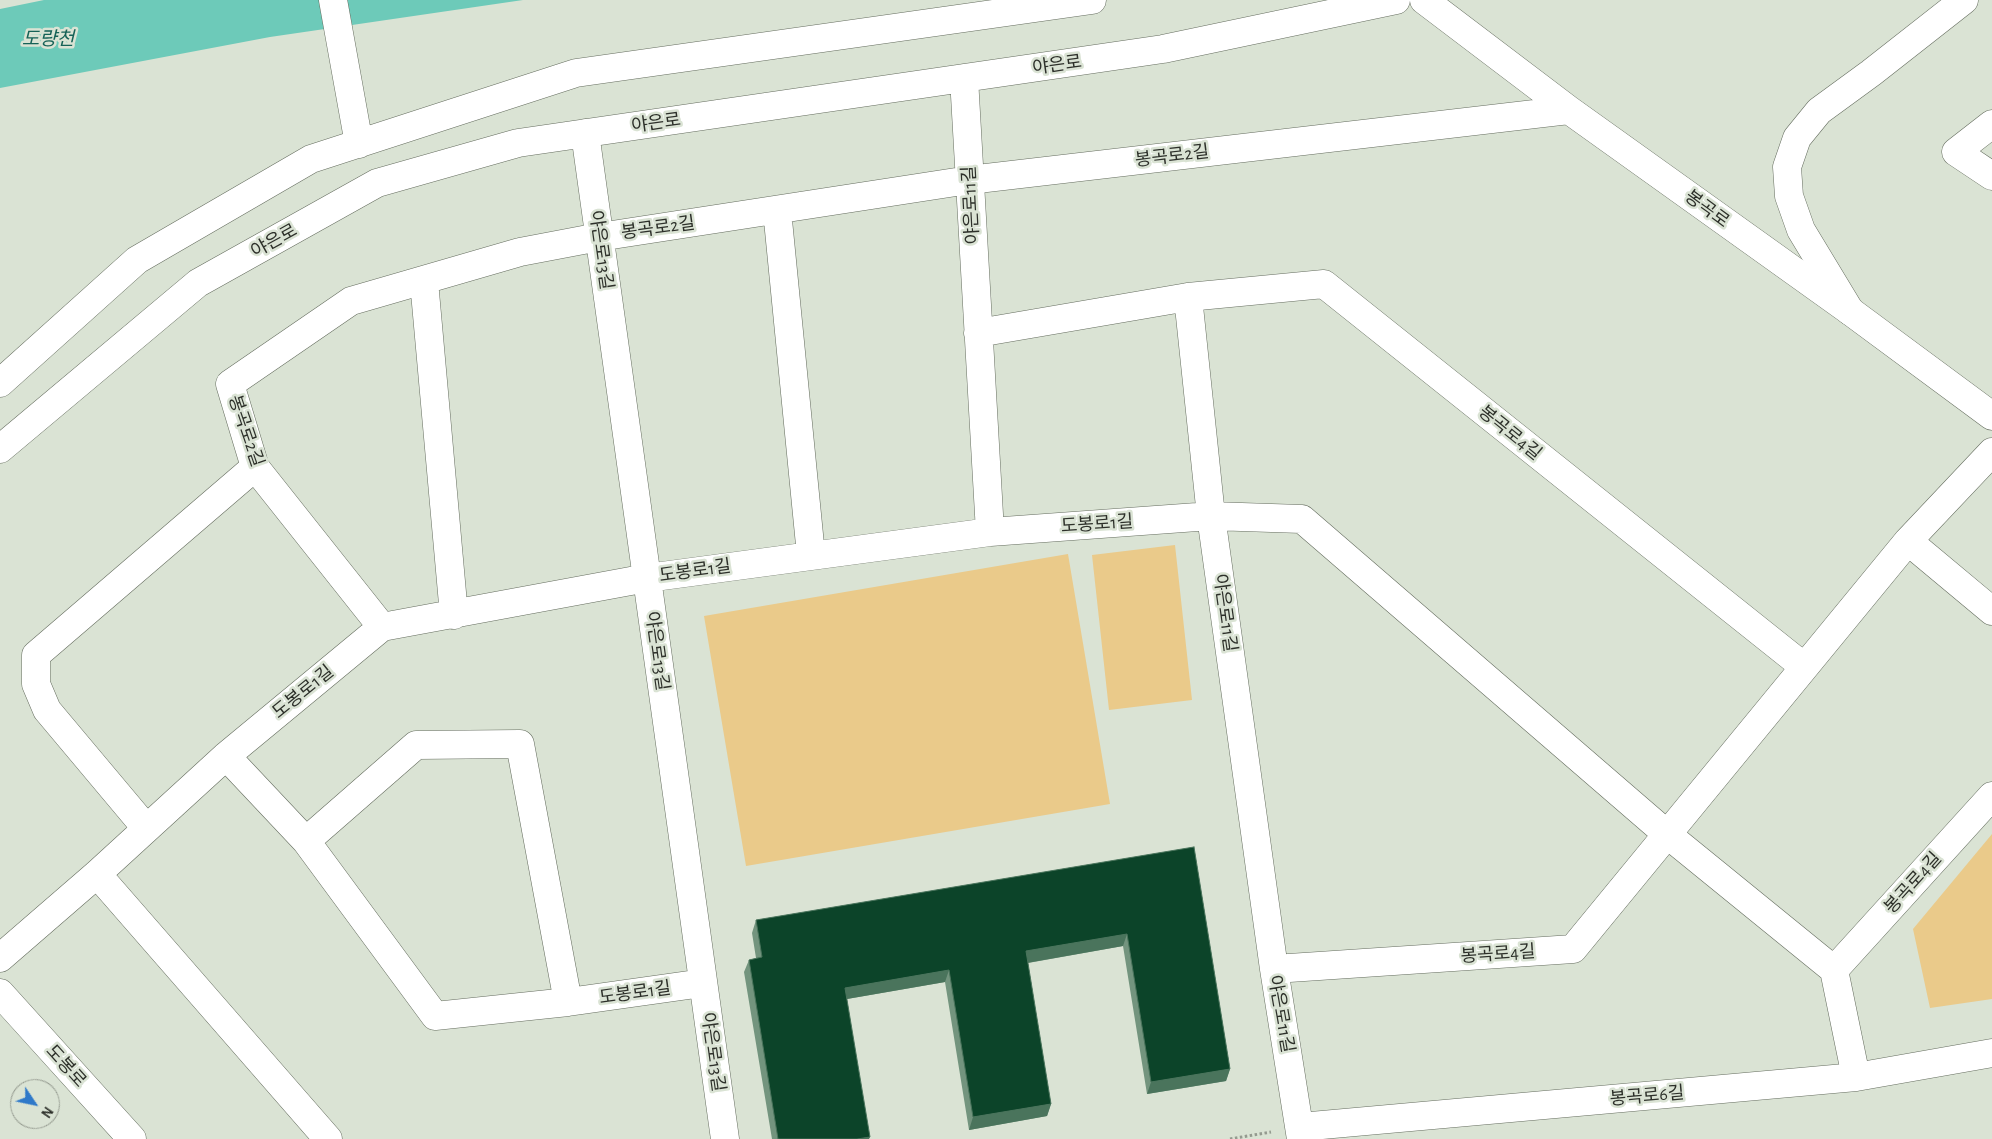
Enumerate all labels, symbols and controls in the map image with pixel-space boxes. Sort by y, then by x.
water label: 도량천 [22,28,74,50]
street label: 야은로 [1031,51,1083,79]
street label: 야은로 [630,109,682,137]
street label: 봉곡로2길 [1134,141,1210,171]
street label: 야은로11길 [958,165,984,245]
street label: 봉곡로 [1681,186,1733,232]
street label: 야은로13길 [585,209,617,291]
street label: 봉곡로2길 [620,212,696,244]
street label: 야은로 [247,220,301,262]
street label: 봉곡로2길 [224,392,268,470]
street label: 봉곡로4길 [1474,401,1546,465]
street label: 도봉로1길 [1060,511,1134,537]
street label: 도봉로1길 [658,555,732,587]
street label: 야은로11길 [1209,573,1241,653]
street label: 야은로13길 [641,610,673,692]
street label: 도봉로1길 [268,661,338,723]
street label: 봉곡로4길 [1880,848,1946,918]
street label: 봉곡로4길 [1460,941,1536,967]
street label: 야은로11길 [1264,973,1298,1055]
street label: 도봉로1길 [598,977,672,1009]
street label: 야은로13길 [697,1011,729,1093]
street label: 도봉로 [41,1040,91,1092]
north arrow [10,1079,60,1129]
street label: 봉곡로6길 [1609,1082,1685,1110]
text: N [38,1104,55,1120]

